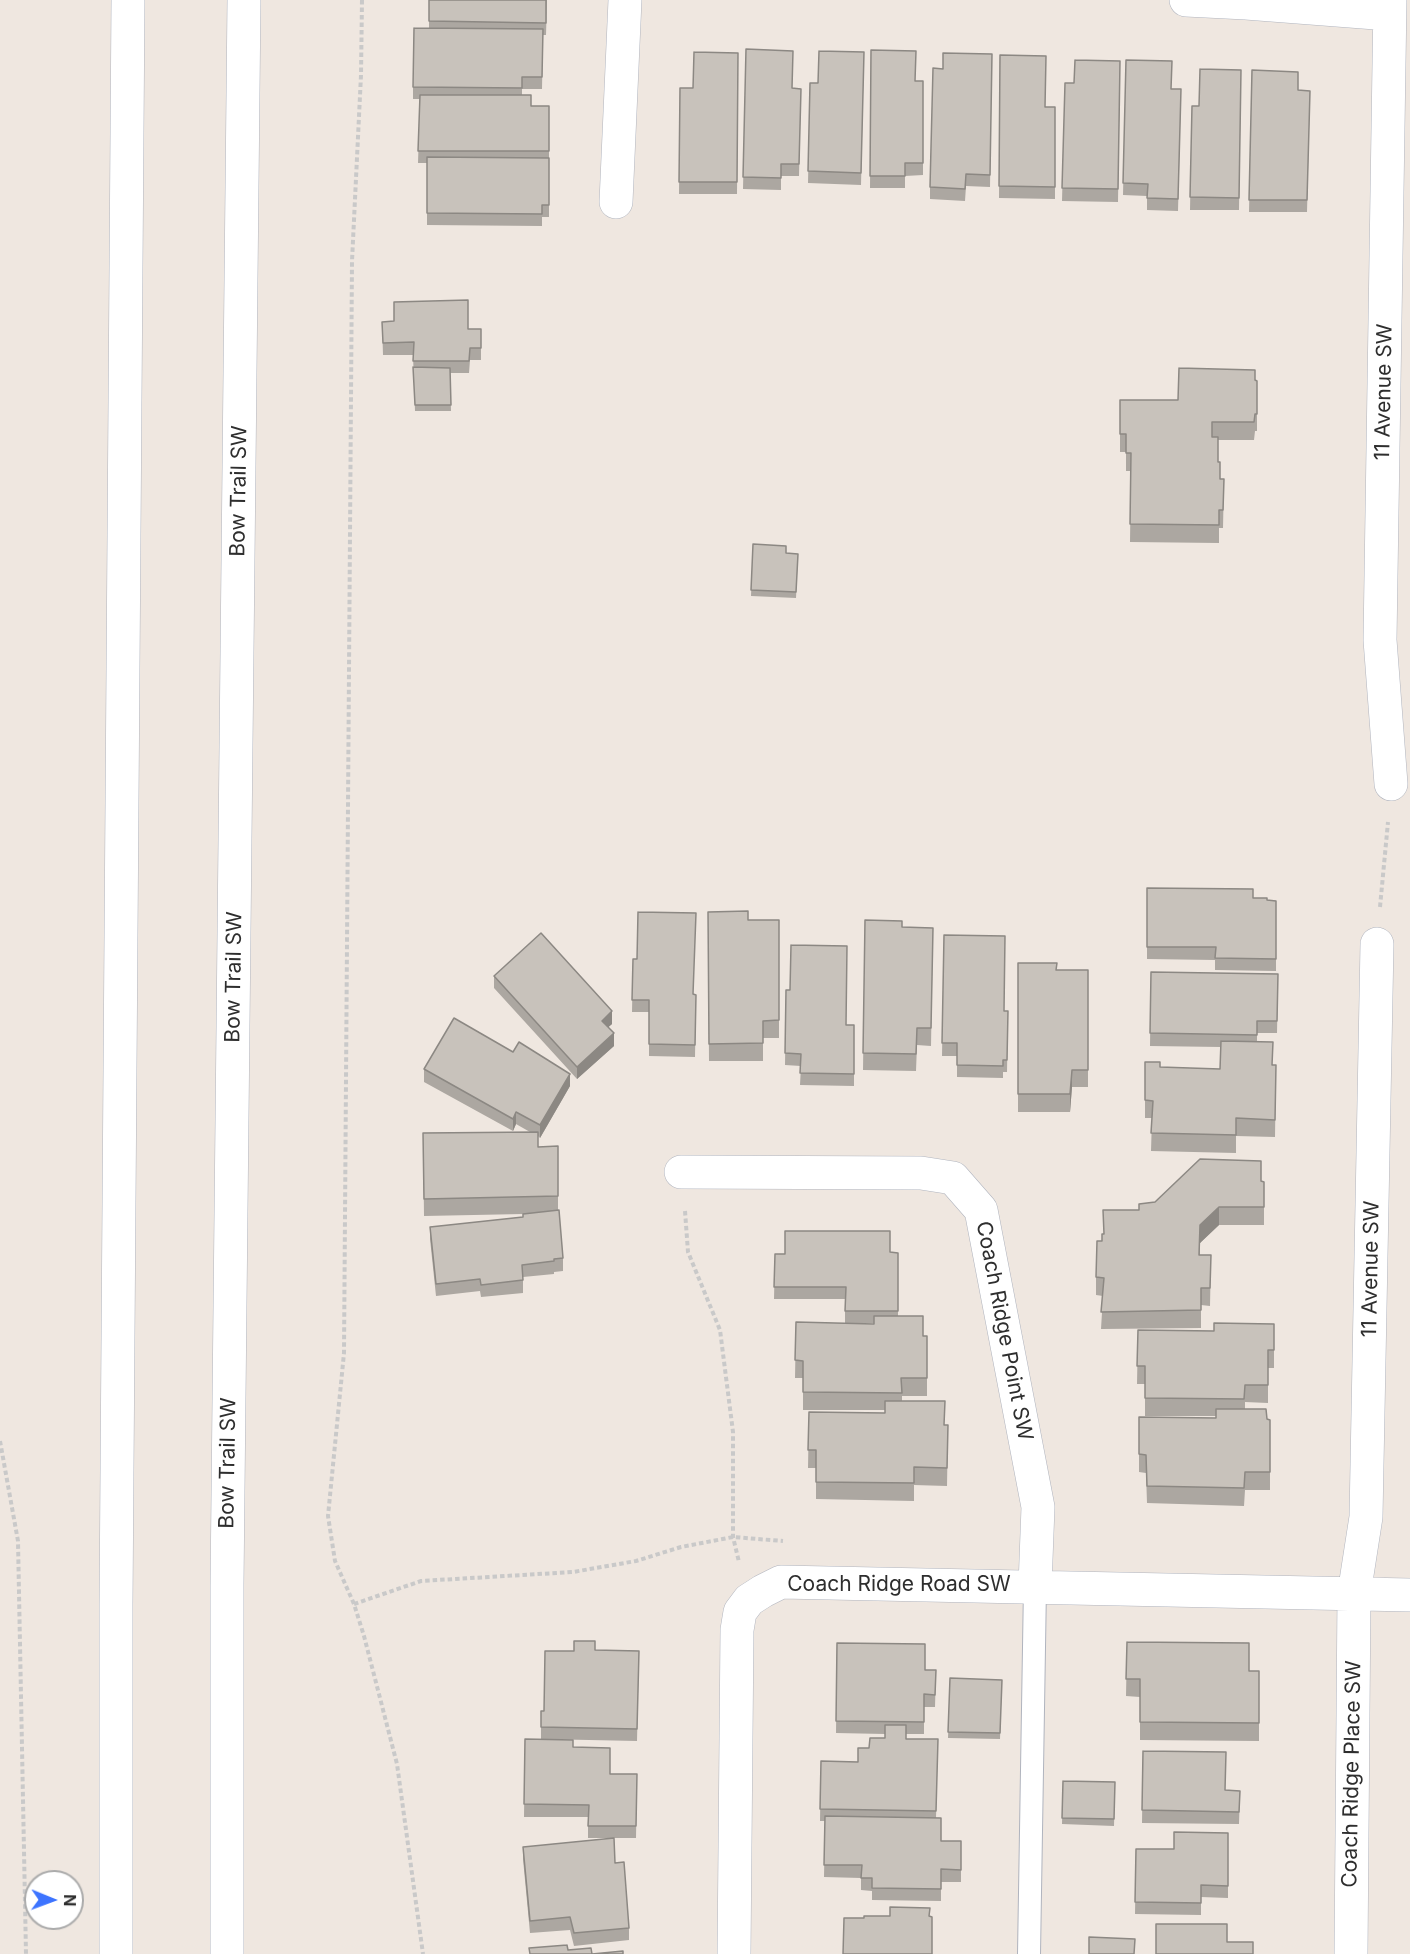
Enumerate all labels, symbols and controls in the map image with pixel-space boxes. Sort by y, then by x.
street label: 11 Avenue SW [1370,323,1398,461]
street label: Bow Trail SW [225,425,253,557]
street label: Bow Trail SW [220,911,248,1043]
street label: 11 Avenue SW [1357,1200,1385,1338]
street label: Coach Ridge Point SW [970,1219,1038,1443]
street label: Bow Trail SW [214,1397,242,1529]
street label: Coach Ridge Road SW [787,1572,1011,1598]
street label: Coach Ridge Place SW [1337,1660,1367,1888]
north arrow [24,1870,84,1930]
text: N [60,1894,80,1907]

